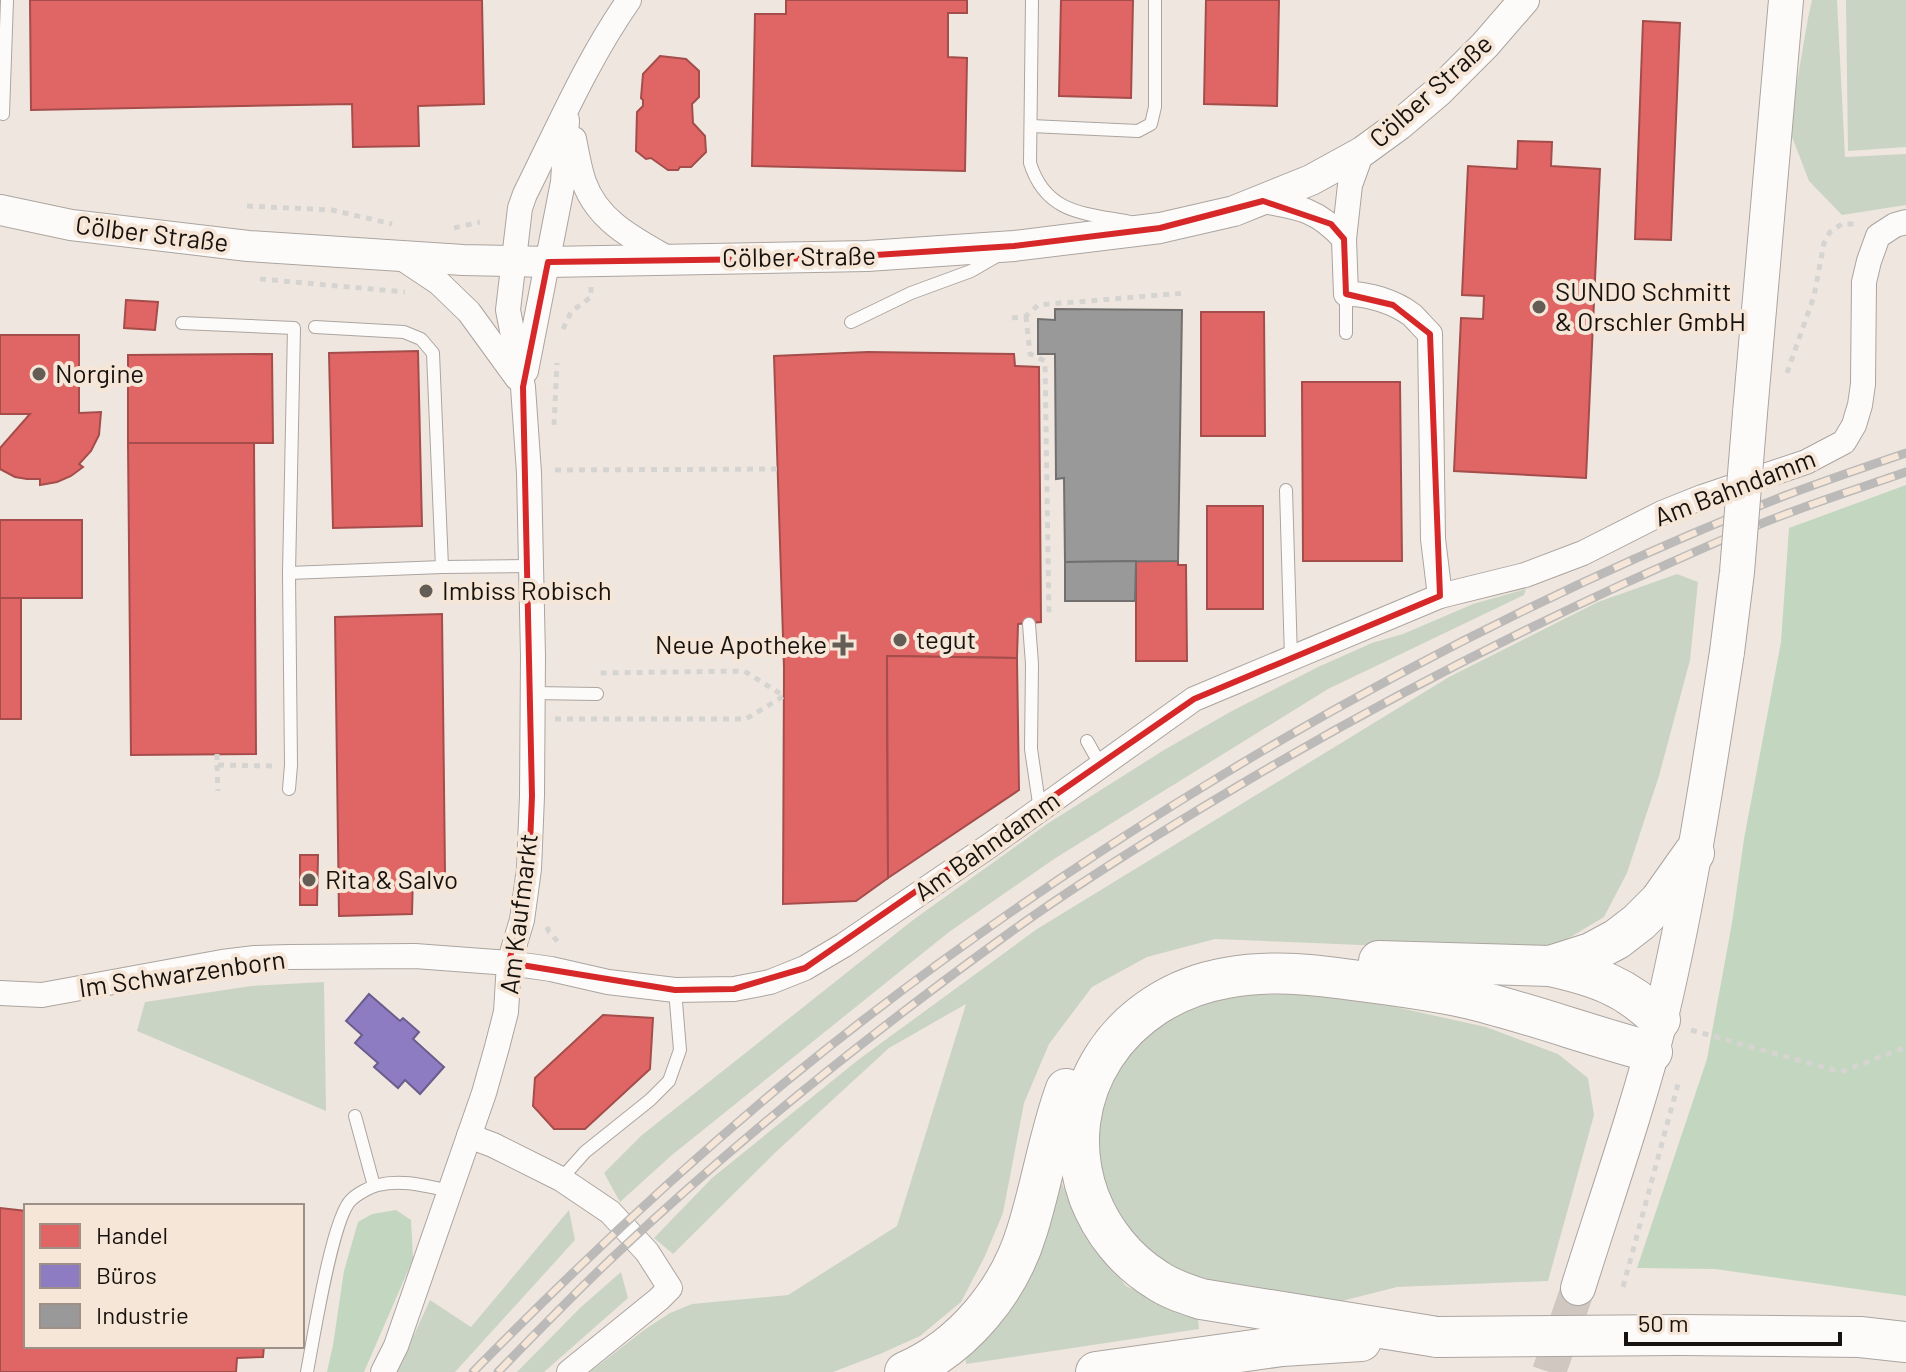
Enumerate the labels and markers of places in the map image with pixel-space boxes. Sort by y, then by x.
place label: SUNDO Schmitt & Orschler GmbH [1555,275,1746,336]
marker: SUNDO Schmitt & Orschler GmbH [1530,298,1548,316]
place label: Norgine [55,357,144,388]
marker: Norgine [30,365,48,383]
place label: Imbiss Robisch [442,574,612,605]
marker: Imbiss Robisch [417,582,435,600]
place label: tegut [916,623,976,654]
place label: Neue Apotheke [655,628,827,659]
marker: tegut [891,631,909,649]
marker: Neue Apotheke [834,636,852,654]
place label: Rita & Salvo [325,863,458,894]
marker: Rita & Salvo [300,871,318,889]

